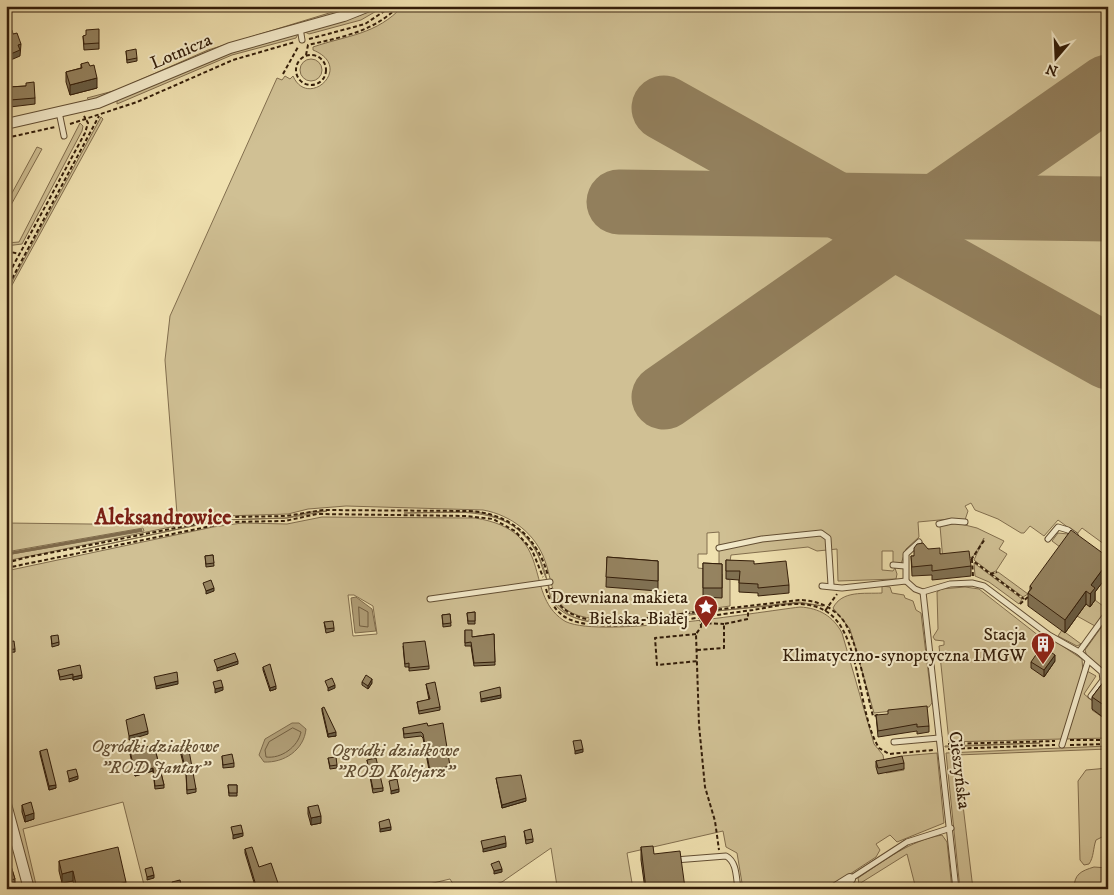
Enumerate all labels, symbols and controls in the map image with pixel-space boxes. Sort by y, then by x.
street label: Lotnicza [147,29,216,75]
north arrow [1032,32,1082,82]
text: N [1043,59,1060,80]
district label: Aleksandrowice [94,504,231,531]
place label: Drewniana makieta Bielska-Białej [551,587,688,630]
place icon: Drewniana makieta Bielska-Białej [693,594,719,628]
place label: Stacja Klimatyczno-synoptyczna IMGW [782,624,1027,667]
building icon: Stacja Klimatyczno-synoptyczna IMGW [1030,631,1056,665]
street label: Cieszyńska [943,730,975,811]
park label: Ogródki działkowe "ROD Jantar" [91,736,220,779]
park label: Ogródki działkowe "ROD Kolejarz" [331,740,460,783]

